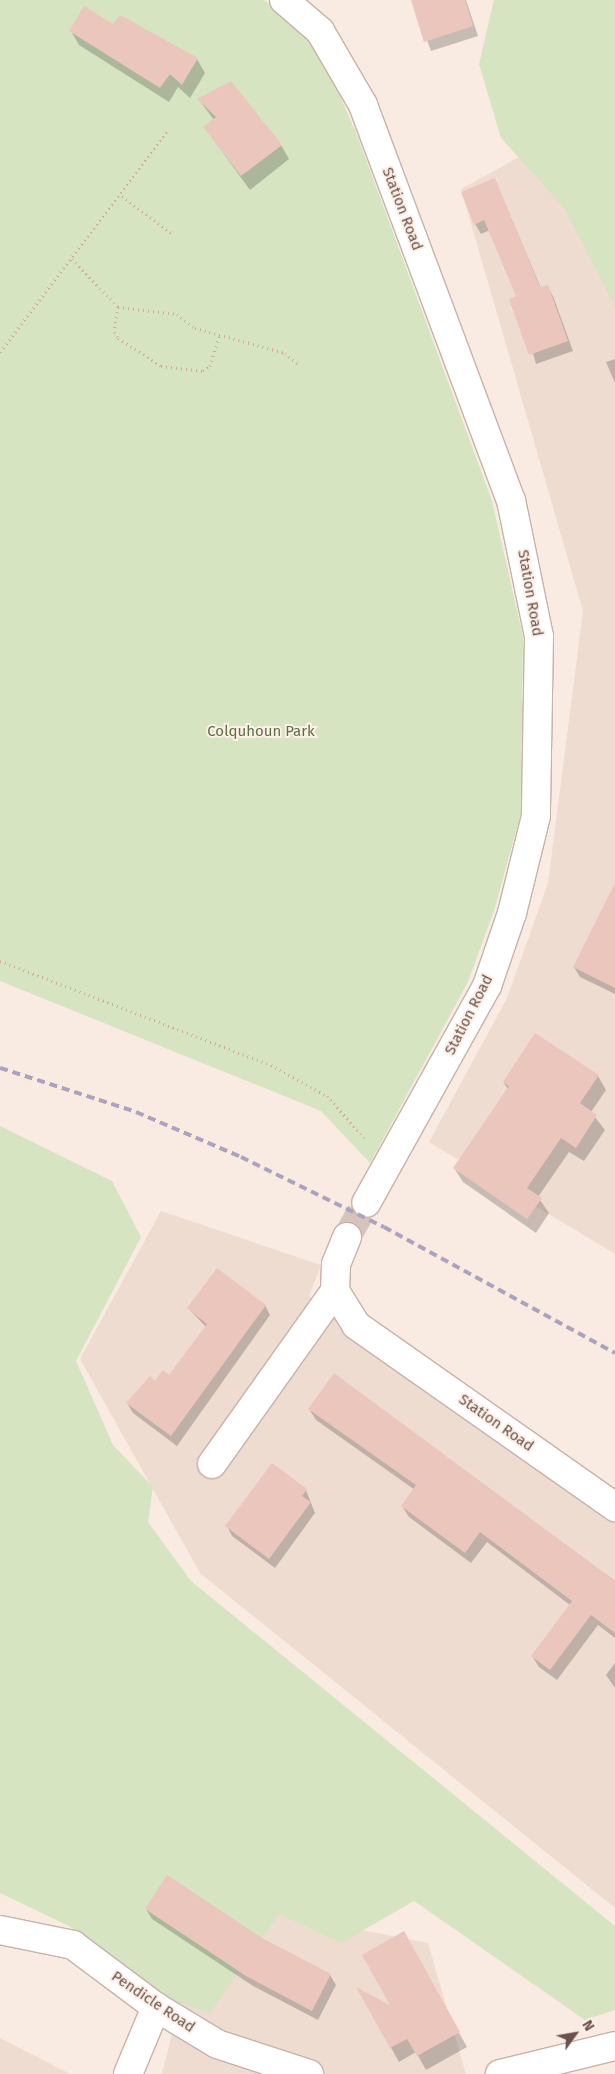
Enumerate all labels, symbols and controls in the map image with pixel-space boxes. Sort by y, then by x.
street label: Station Road [378,165,426,253]
street label: Station Road [514,548,546,638]
park label: Colquhoun Park [207,723,315,741]
street label: Station Road [441,972,497,1058]
street label: Station Road [455,1391,537,1455]
street label: Pendicle Road [108,1968,198,2036]
north arrow [550,2009,600,2059]
text: N [578,2017,598,2034]

